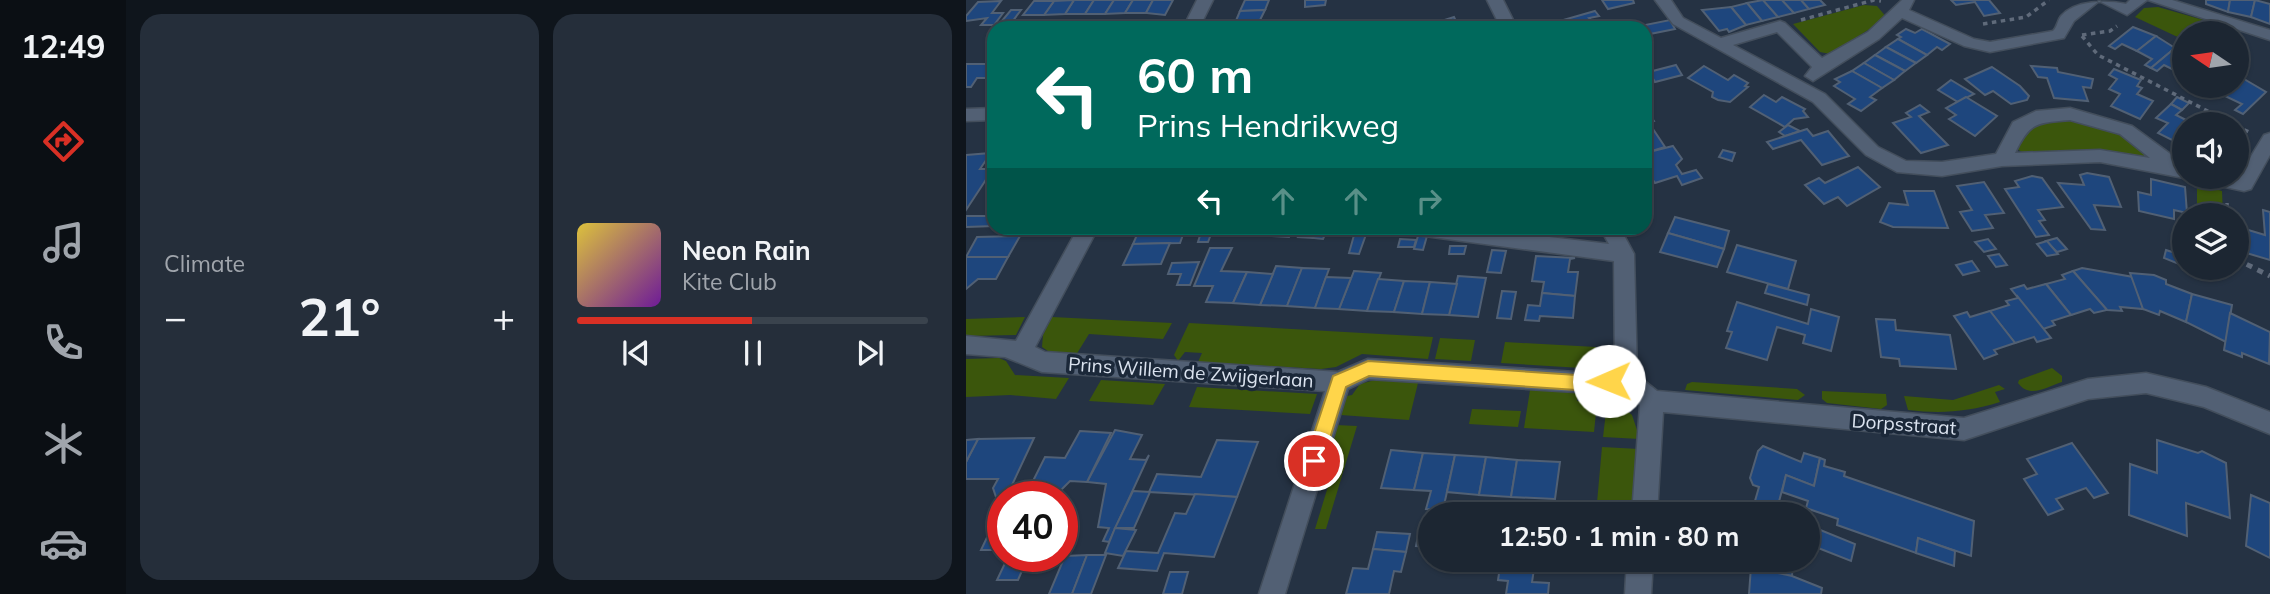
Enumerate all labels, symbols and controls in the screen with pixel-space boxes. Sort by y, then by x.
north arrow [2172,21,2249,98]
map controls [2172,21,2249,280]
text: 12:49 [21,26,105,66]
text: 60 m [1137,44,1253,105]
icon: left [1022,49,1113,140]
text: Prins Hendrikweg [1137,105,1399,145]
button: sound [2172,112,2249,189]
icon: directions [39,117,88,166]
icon: left [1191,182,1229,220]
icon: ahead [1264,182,1302,220]
icon: ahead [1337,182,1375,220]
icon: right [1410,182,1448,220]
button: layers [2172,203,2249,280]
icon: music [39,218,88,267]
text: Neon Rain [682,234,811,267]
text: Climate [164,249,245,278]
text: Kite Club [682,267,777,296]
text: 21° [298,284,381,349]
text: − [164,293,187,341]
text: + [492,293,515,341]
icon: phone [39,318,88,367]
icon: previous [617,334,655,372]
icon: pause [734,334,772,372]
icon: next [851,334,889,372]
position arrow [1572,344,1646,418]
street label: Prins Willem de Zwijgerlaan [1067,351,1315,393]
street label: Dorpsstraat [1851,408,1958,440]
icon: climate [39,419,88,468]
pin [1284,431,1344,491]
icon: arrive [1295,442,1333,480]
speed limit sign: 40 [987,481,1078,572]
icon: car [39,519,88,568]
text: 12:50 · 1 min · 80 m [1499,520,1739,553]

